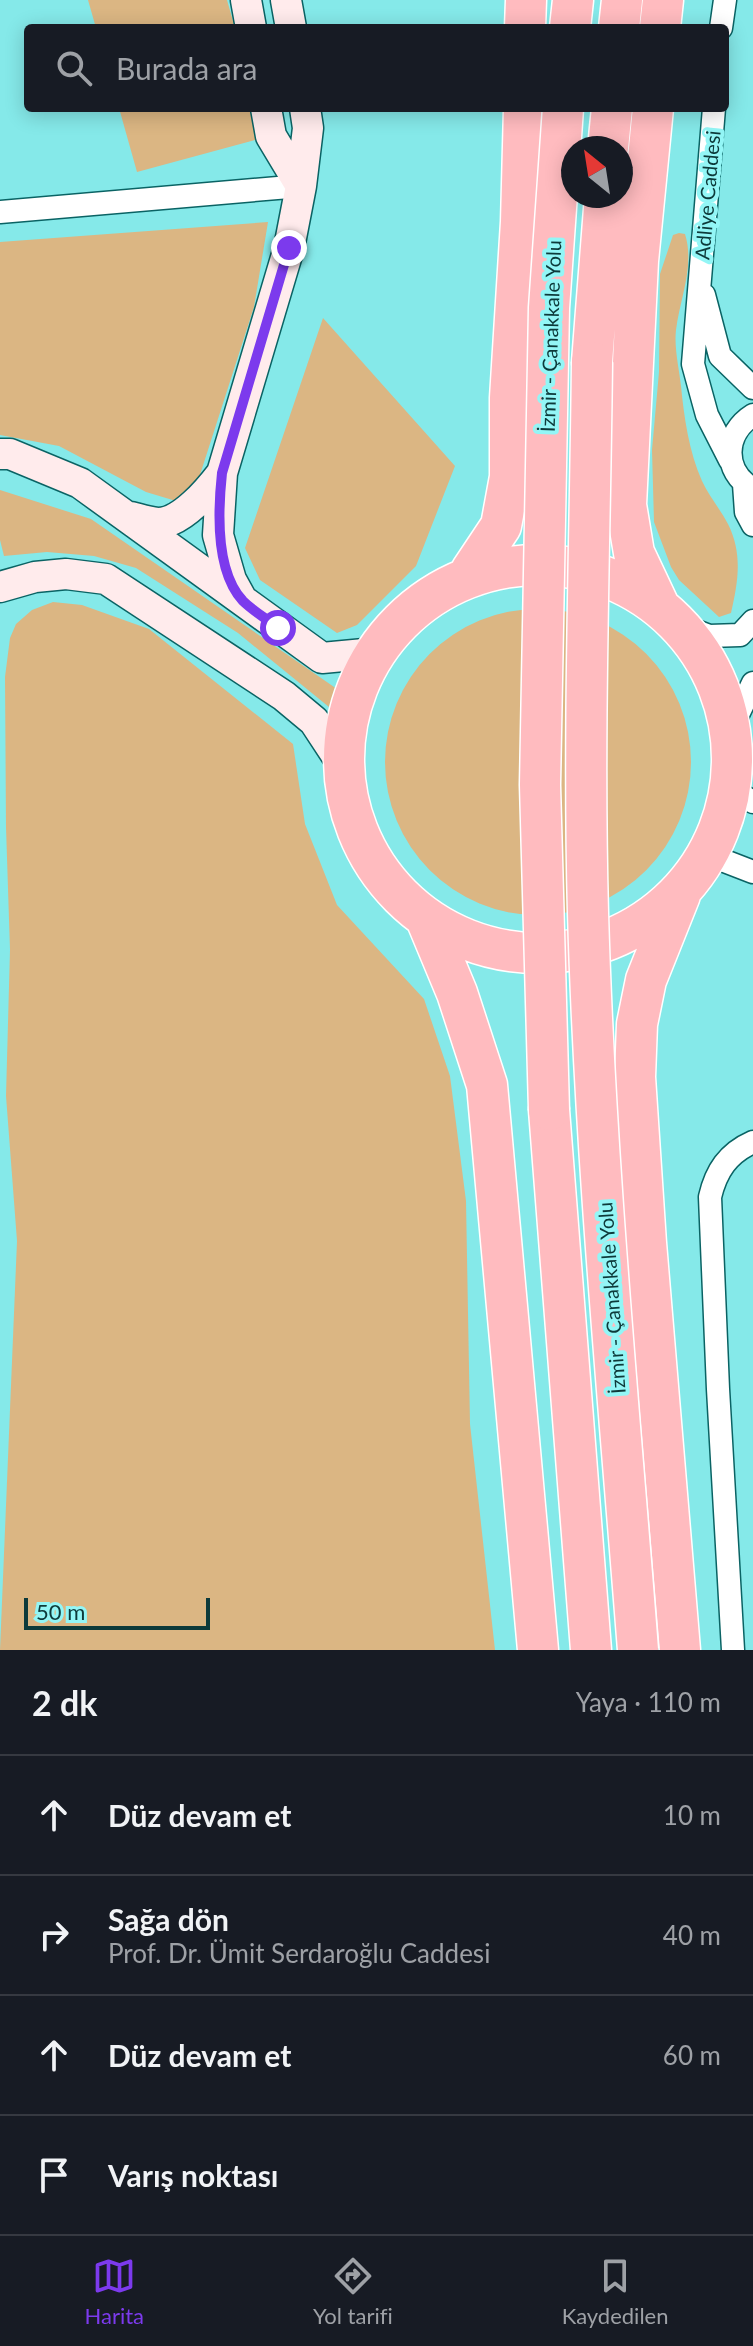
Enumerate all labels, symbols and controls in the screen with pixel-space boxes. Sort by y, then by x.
search box [24,24,729,112]
icon: search [52,46,96,90]
text: Burada ara [116,50,257,86]
street label: Adliye Caddesi [689,129,725,261]
north arrow [561,136,633,208]
route end [271,230,307,266]
street label: İzmir - Çanakkale Yolu [535,240,565,432]
route start [260,610,296,646]
street label: İzmir - Çanakkale Yolu [592,1201,630,1395]
scale bar [24,1594,210,1630]
text: 50 m [36,1598,85,1625]
text: 2 dk [32,1682,97,1723]
text: Yaya · 110 m [576,1686,721,1718]
icon: ahead [32,1793,76,1837]
text: Düz devam et [108,1797,291,1833]
text: 10 m [663,1799,721,1831]
text: Sağa dön [108,1901,229,1937]
icon: right [32,1913,76,1957]
text: 40 m [663,1919,721,1951]
text: Prof. Dr. Ümit Serdaroğlu Caddesi [108,1937,490,1969]
icon: ahead [32,2033,76,2077]
text: Düz devam et [108,2037,291,2073]
text: 60 m [663,2039,721,2071]
icon: arrive [32,2153,76,2197]
text: Varış noktası [108,2157,279,2193]
tab: Harita [84,2254,144,2329]
tab: Yol tarifi [313,2254,393,2329]
tab: Kaydedilen [562,2254,669,2329]

